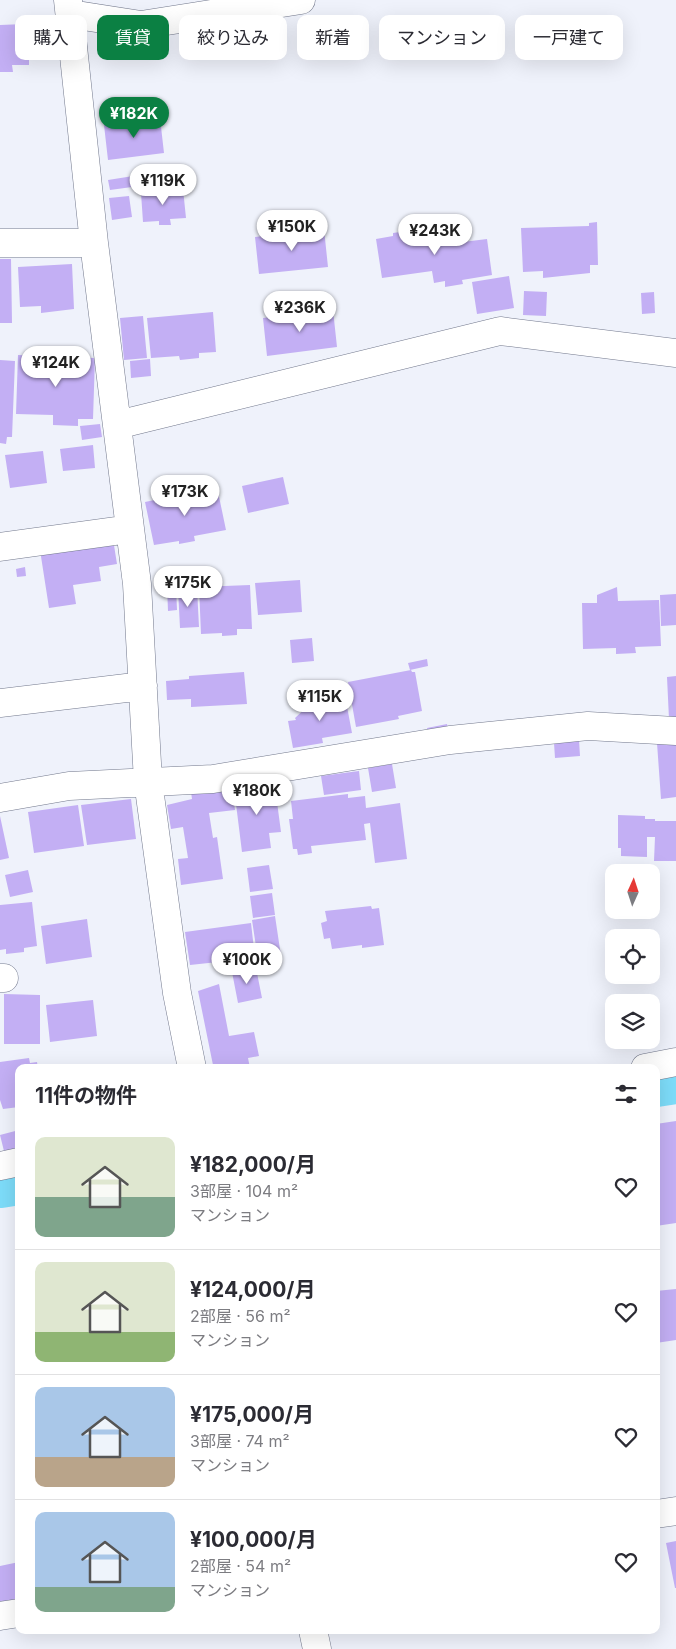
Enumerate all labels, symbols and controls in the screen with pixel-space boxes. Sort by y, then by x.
chip: 購入 [15,15,87,60]
chip: 賃貸 [97,15,169,60]
chip: 絞り込み [179,15,287,60]
chip: 新着 [297,15,369,60]
chip: マンション [379,15,505,60]
chip: 一戸建て [515,15,623,60]
pin: ¥182K [99,96,169,139]
text: ¥182K [110,103,158,123]
pin: ¥119K [128,164,198,206]
text: ¥119K [141,170,185,190]
pin: ¥150K [257,210,327,252]
pin: ¥243K [400,214,470,256]
text: ¥150K [268,216,316,236]
text: ¥243K [409,220,461,240]
pin: ¥236K [265,290,335,333]
text: ¥236K [274,297,326,317]
pin: ¥124K [21,346,91,388]
text: ¥124K [32,352,80,372]
pin: ¥173K [150,474,220,517]
text: ¥173K [162,481,208,501]
pin: ¥175K [153,566,223,608]
text: ¥175K [165,572,211,592]
pin: ¥115K [285,680,355,722]
text: ¥115K [298,686,342,706]
pin: ¥180K [222,774,292,816]
text: ¥180K [233,780,281,800]
north arrow [605,864,660,919]
map controls [605,864,660,1049]
button: locate [605,929,660,984]
pin: ¥100K [212,942,282,985]
text: ¥100K [222,949,272,969]
button: layers [605,994,660,1049]
icon: filters [612,1080,640,1108]
text: 11件の物件 [35,1083,137,1108]
text: ¥182,000/月 [190,1152,316,1177]
icon: home [75,1157,135,1217]
icon: heart [612,1173,640,1201]
text: 3部屋 · 104 m² [190,1181,298,1201]
text: マンション [190,1205,270,1225]
text: ¥124,000/月 [190,1277,315,1302]
icon: home [75,1282,135,1342]
icon: heart [612,1298,640,1326]
text: 2部屋 · 56 m² [190,1306,291,1326]
text: マンション [190,1330,270,1350]
text: ¥175,000/月 [190,1402,314,1427]
icon: home [75,1407,135,1467]
icon: heart [612,1423,640,1451]
text: 3部屋 · 74 m² [190,1431,290,1451]
text: マンション [190,1455,270,1475]
text: ¥100,000/月 [190,1527,317,1552]
icon: home [75,1532,135,1592]
icon: heart [612,1548,640,1576]
text: 2部屋 · 54 m² [190,1556,291,1576]
text: マンション [190,1580,270,1600]

